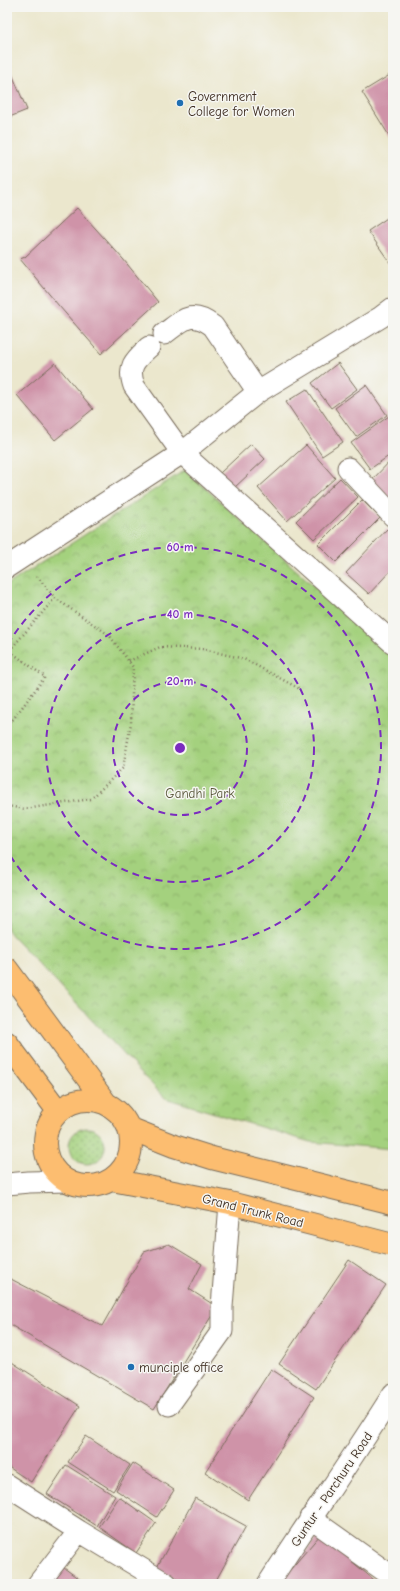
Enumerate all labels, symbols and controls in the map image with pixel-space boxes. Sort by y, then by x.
place label: Government College for Women [188,89,295,119]
marker: Government College for Women [175,98,185,108]
text: 60 m [167,540,193,554]
text: 40 m [167,607,193,621]
text: 20 m [167,674,193,688]
centre of rings [173,741,187,755]
park label: Gandhi Park [165,786,235,801]
street label: Grand Trunk Road [201,1191,305,1230]
place label: munciple office [139,1360,224,1375]
marker: munciple office [126,1362,136,1372]
street label: Guntur - Parchuru Road [287,1429,375,1549]

